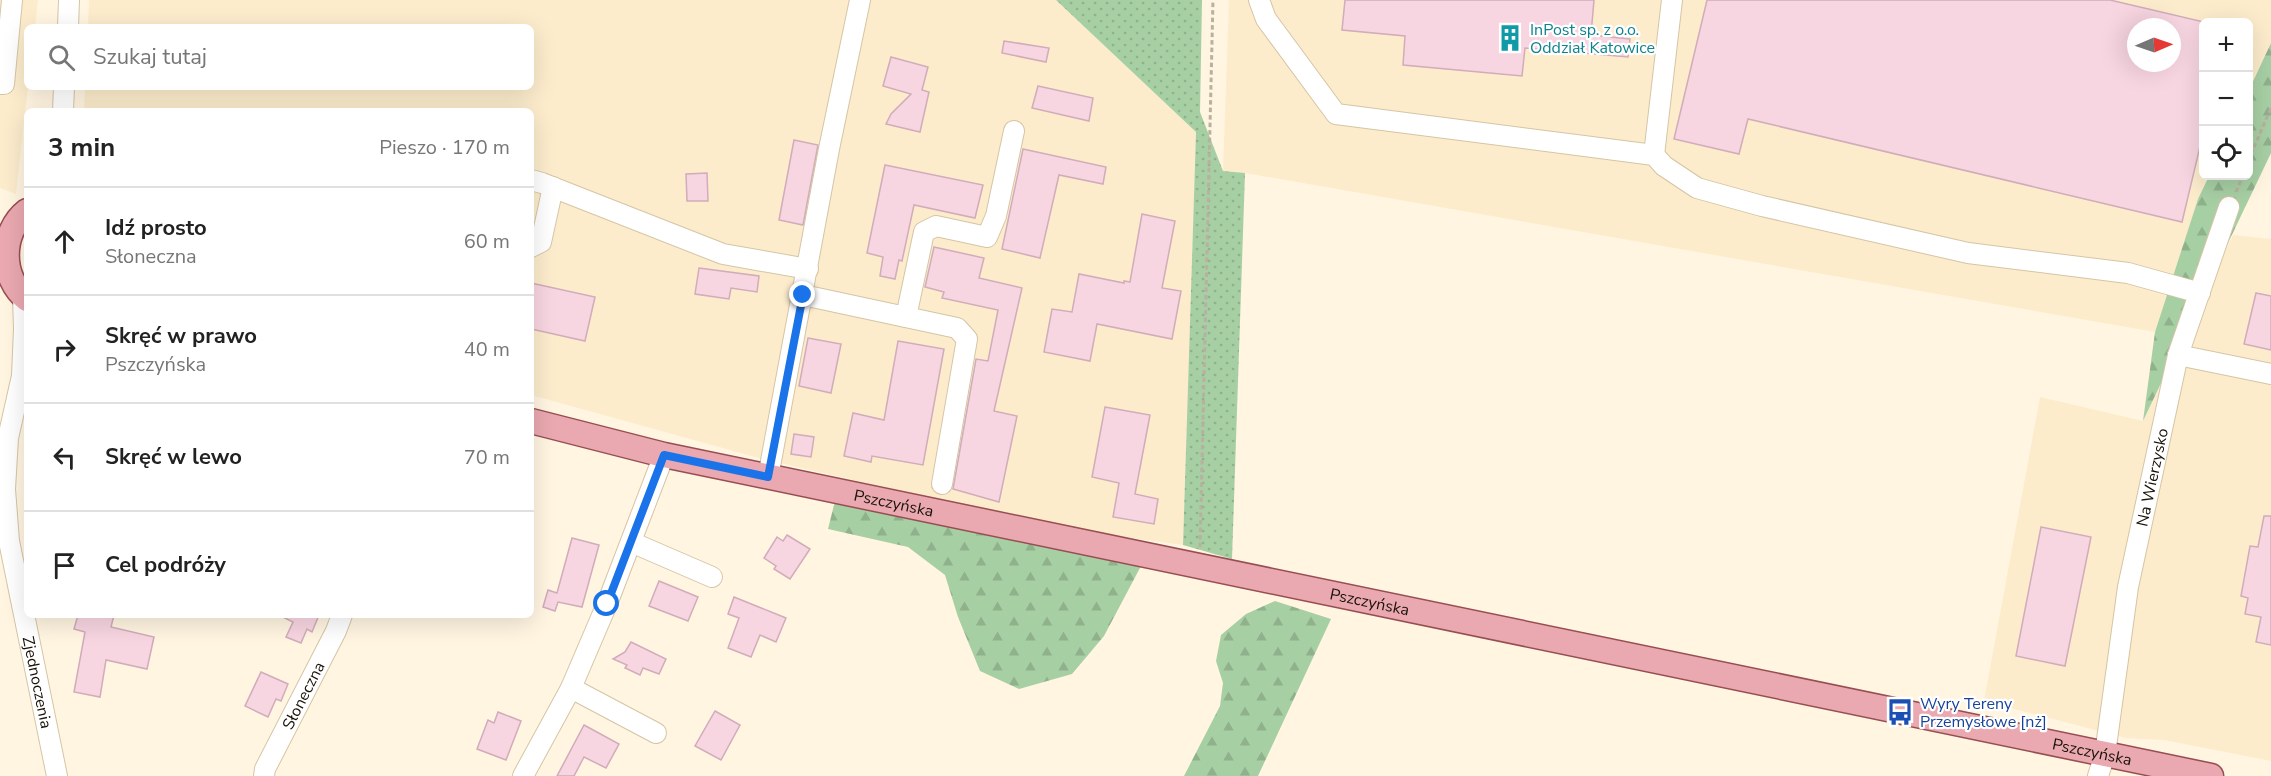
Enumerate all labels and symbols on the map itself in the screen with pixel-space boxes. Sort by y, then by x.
north arrow [2127,18,2181,72]
place label: InPost sp. z o.o. Oddział Katowice [1530,19,1655,59]
building icon: InPost sp. z o.o. Oddział Katowice [1495,23,1525,53]
route end [789,281,815,307]
street label: Na Wierzysko [2131,426,2174,529]
street label: Pszczyńska [852,485,935,523]
street label: Pszczyńska [1328,583,1411,621]
route start [593,590,619,616]
street label: Zjednoczenia [17,634,57,730]
street label: Słoneczna [277,658,330,733]
place label: Wyry Tereny Przemysłowe [nż] [1920,693,2047,733]
bus stop icon: Wyry Tereny Przemysłowe [nż] [1885,697,1915,727]
street label: Pszczyńska [2050,733,2134,771]

